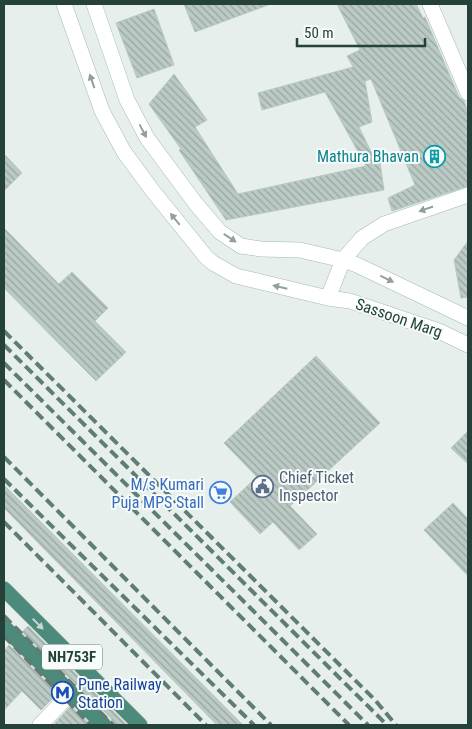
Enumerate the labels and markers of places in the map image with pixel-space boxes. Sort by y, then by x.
building icon: Mathura Bhavan [423,144,447,168]
place label: Mathura Bhavan [317,147,419,166]
place label: Chief Ticket Inspector [279,468,354,505]
public building icon: Chief Ticket Inspector [251,474,275,498]
place label: M/s Kumari Puja MPS Stall [112,475,204,512]
supermarket icon: M/s Kumari Puja MPS Stall [208,481,232,505]
place label: Pune Railway Station [78,675,162,712]
metro station icon: Pune Railway Station [50,681,74,705]

